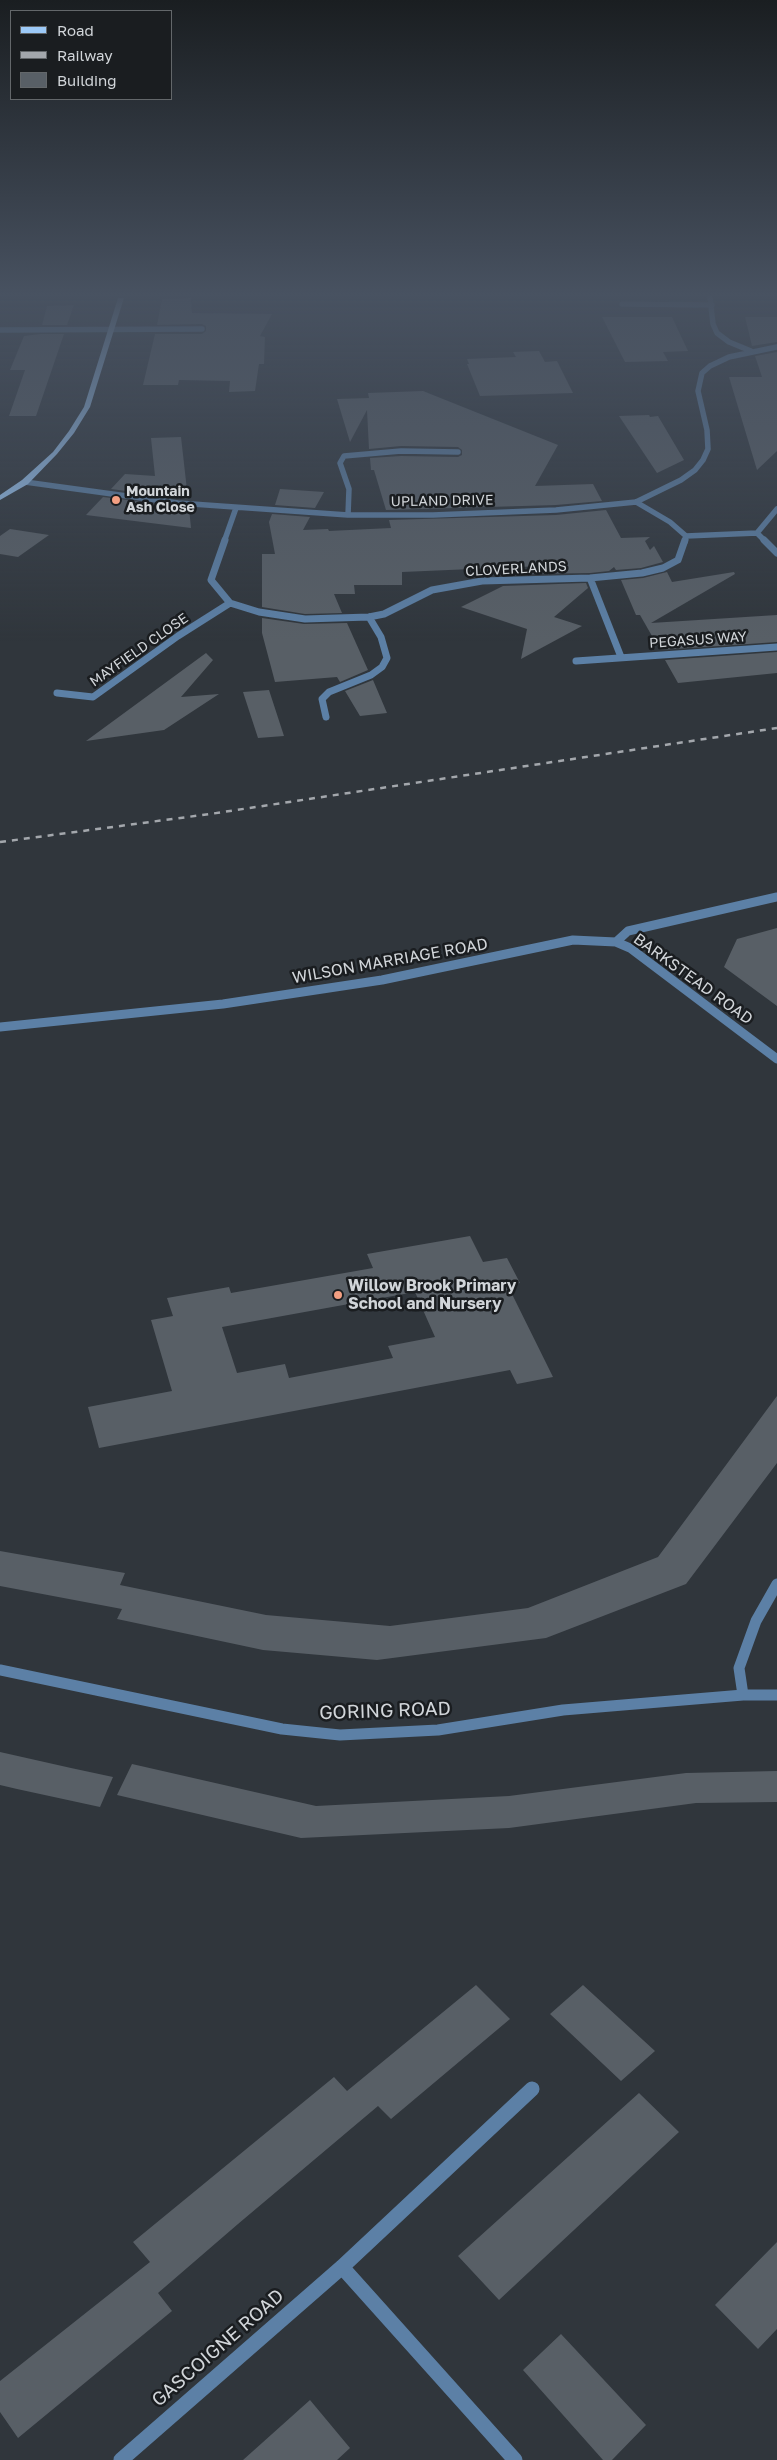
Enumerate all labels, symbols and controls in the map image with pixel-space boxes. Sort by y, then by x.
legend [10,10,172,100]
text: Road [57,21,94,39]
text: Railway [57,46,113,64]
text: Building [57,71,117,89]
place label: Mountain Ash Close [126,484,195,516]
street label: UPLAND DRIVE [390,492,494,510]
marker: Mountain Ash Close [110,494,122,506]
street label: CLOVERLANDS [465,558,567,580]
street label: MAYFIELD CLOSE [87,610,191,690]
street label: PEGASUS WAY [649,628,747,652]
street label: BARKSTEAD ROAD [630,929,756,1029]
street label: WILSON MARRIAGE ROAD [291,934,489,988]
place label: Willow Brook Primary School and Nursery [348,1276,516,1314]
marker: Willow Brook Primary School and Nursery [332,1289,344,1301]
street label: GORING ROAD [319,1697,451,1725]
street label: GASCOIGNE ROAD [147,2284,289,2412]

